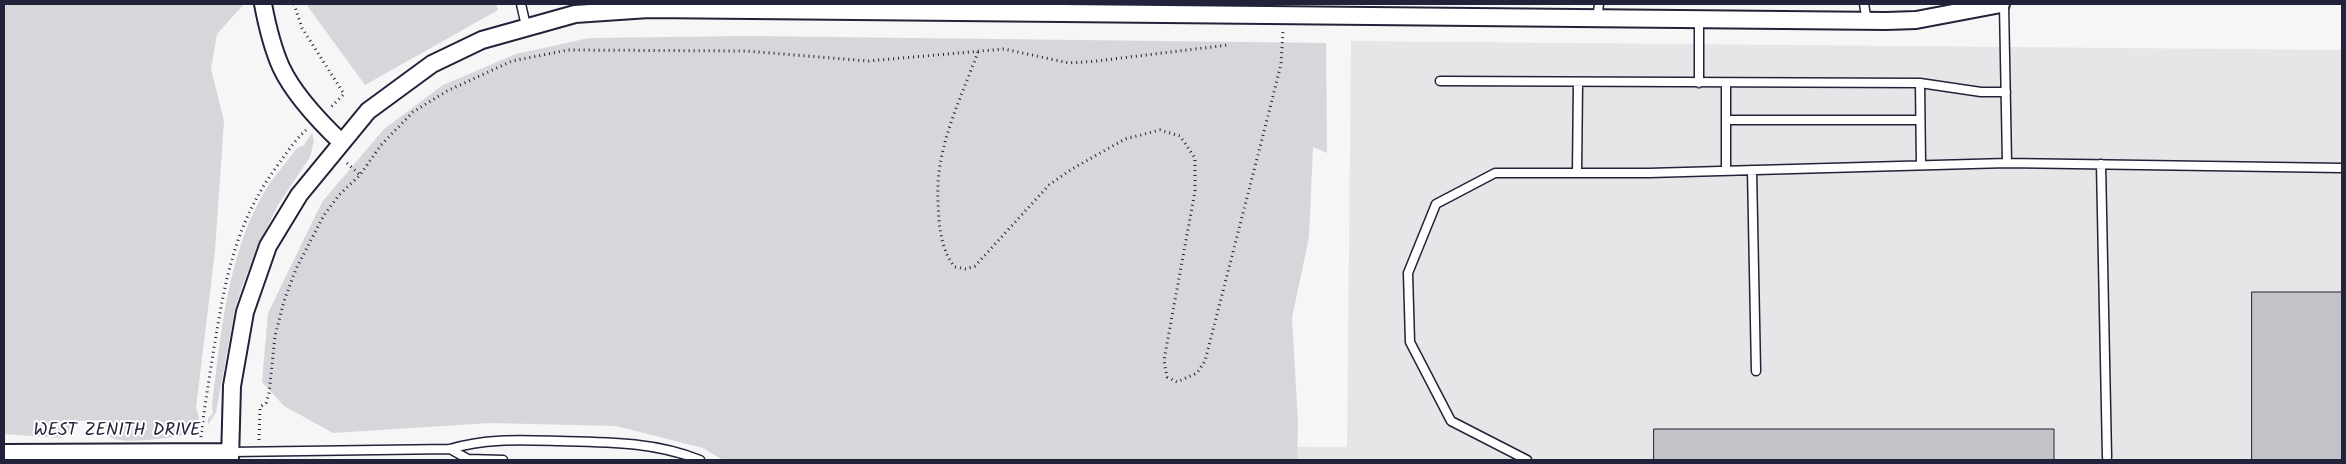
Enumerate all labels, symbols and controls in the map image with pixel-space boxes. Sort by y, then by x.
street label: WEST ZENITH DRIVE [33,421,201,443]

